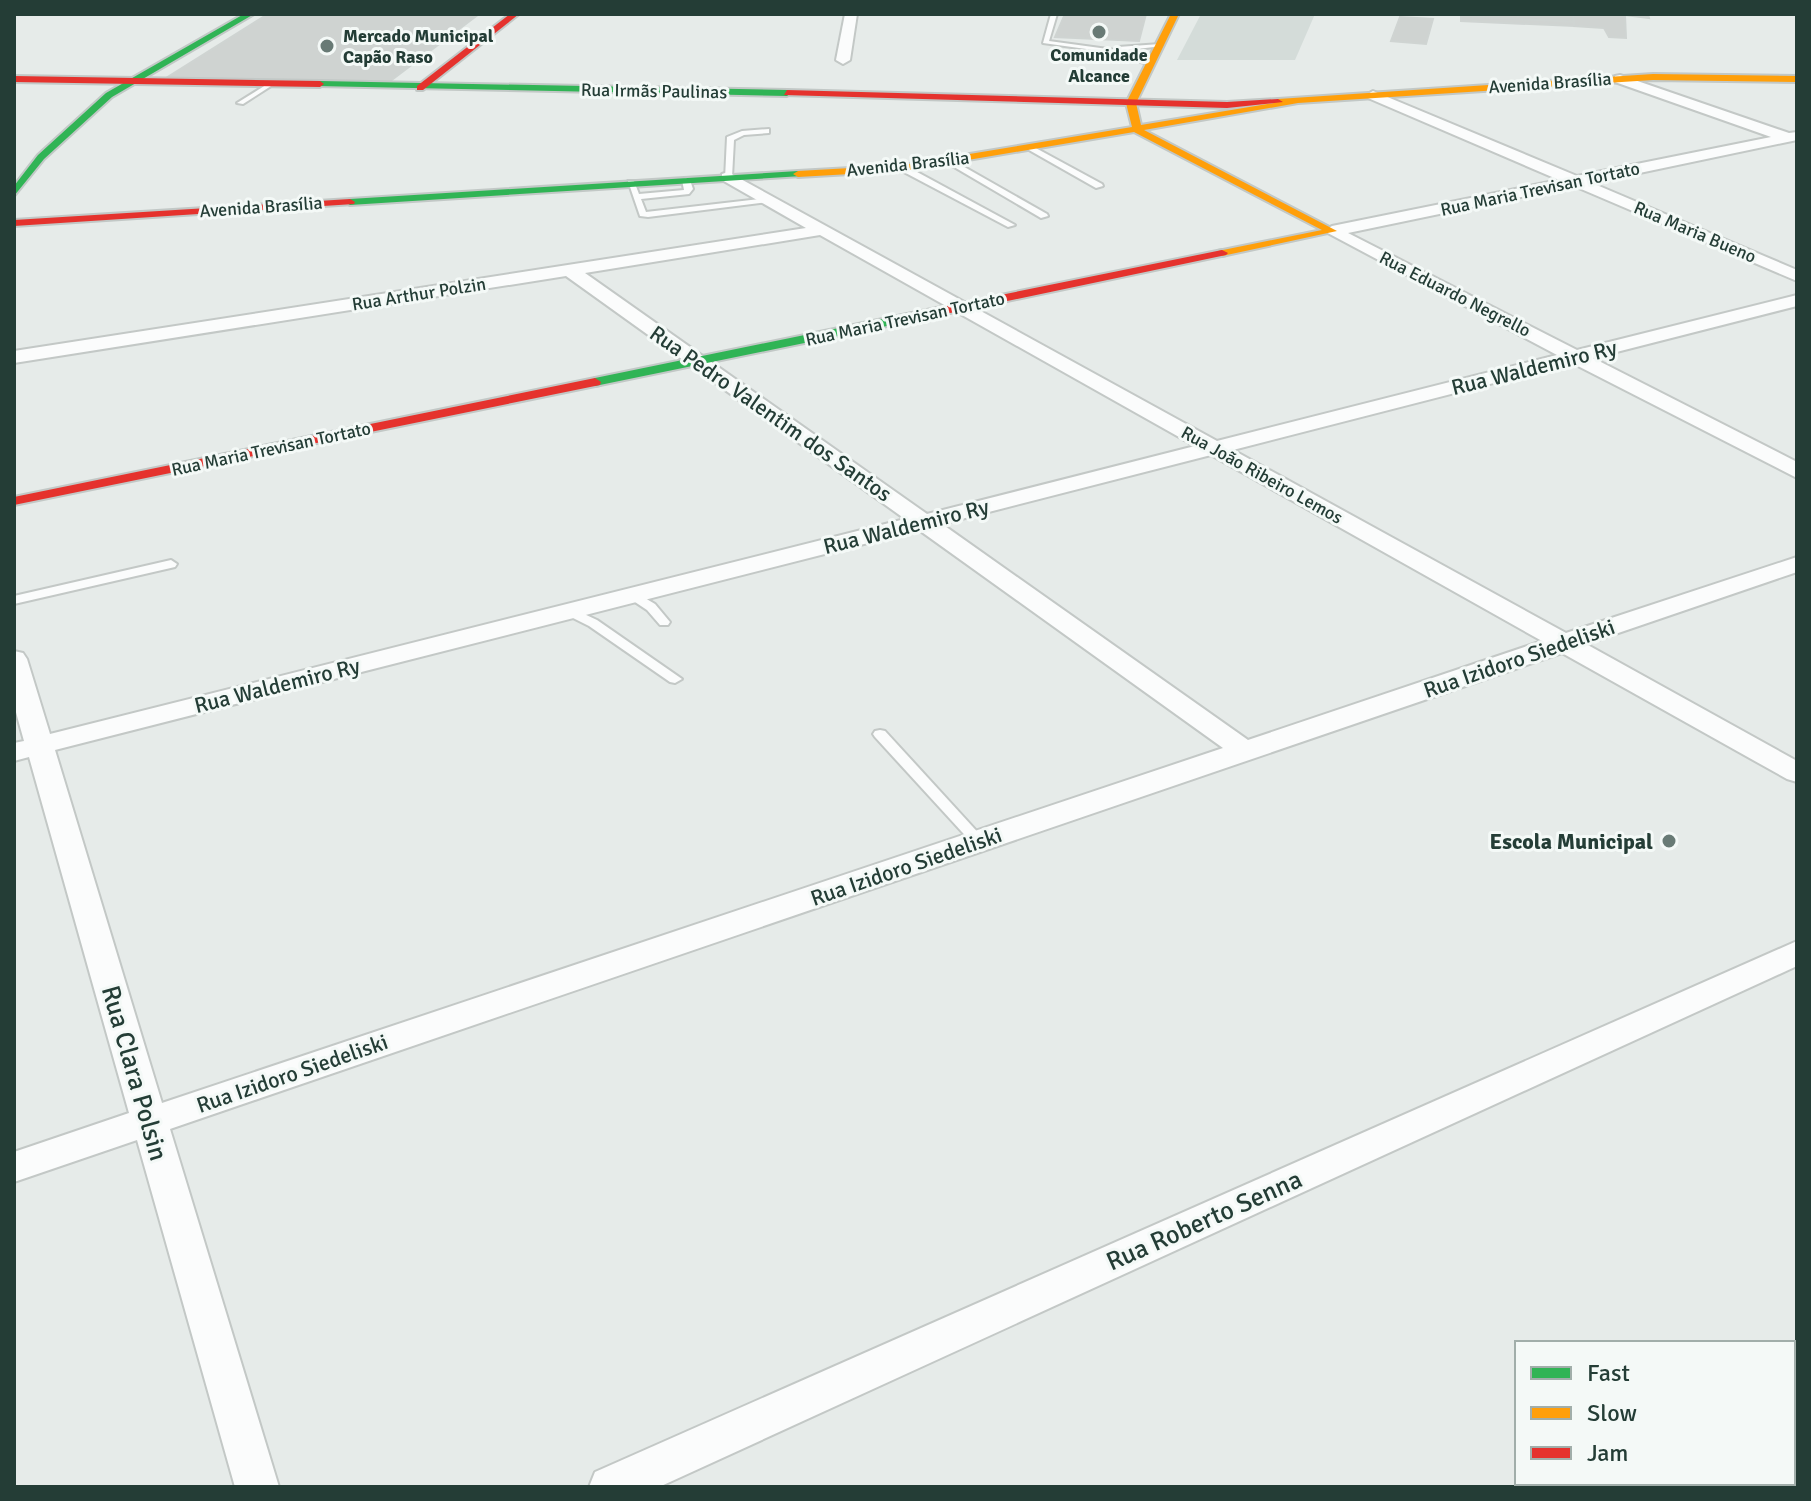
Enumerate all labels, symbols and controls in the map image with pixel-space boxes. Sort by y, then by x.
marker: Comunidade Alcance [1090,23,1108,41]
place label: Mercado Municipal Capão Raso [343,25,494,68]
marker: Mercado Municipal Capão Raso [318,37,336,55]
place label: Comunidade Alcance [1050,44,1148,87]
street label: Avenida Brasília [1488,68,1612,98]
street label: Rua Irmãs Paulinas [581,79,727,103]
street label: Avenida Brasília [846,147,970,181]
street label: Rua Maria Trevisan Tortato [1438,157,1642,221]
street label: Avenida Brasília [199,192,323,222]
street label: Rua Maria Bueno [1631,196,1759,268]
street label: Rua Eduardo Negrello [1376,246,1534,342]
street label: Rua Arthur Polzin [350,273,488,315]
street label: Rua Maria Trevisan Tortato [803,287,1007,351]
street label: Rua Pedro Valentim dos Santos [645,319,897,507]
street label: Rua Waldemiro Ry [1448,334,1620,401]
street label: Rua Maria Trevisan Tortato [169,417,373,481]
street label: Rua João Ribeiro Lemos [1177,421,1347,529]
street label: Rua Waldemiro Ry [820,493,992,560]
street label: Rua Izidoro Siedeliski [1420,613,1618,704]
street label: Rua Waldemiro Ry [191,652,363,719]
street label: Rua Izidoro Siedeliski [807,821,1005,912]
place label: Escola Municipal [1490,828,1653,855]
marker: Escola Municipal [1660,832,1678,850]
street label: Rua Clara Polsin [94,982,174,1165]
street label: Rua Izidoro Siedeliski [193,1028,391,1119]
street label: Rua Roberto Senna [1102,1163,1307,1278]
legend [1515,1341,1795,1485]
text: Fast [1587,1358,1630,1388]
text: Slow [1587,1398,1637,1428]
text: Jam [1587,1438,1628,1468]

